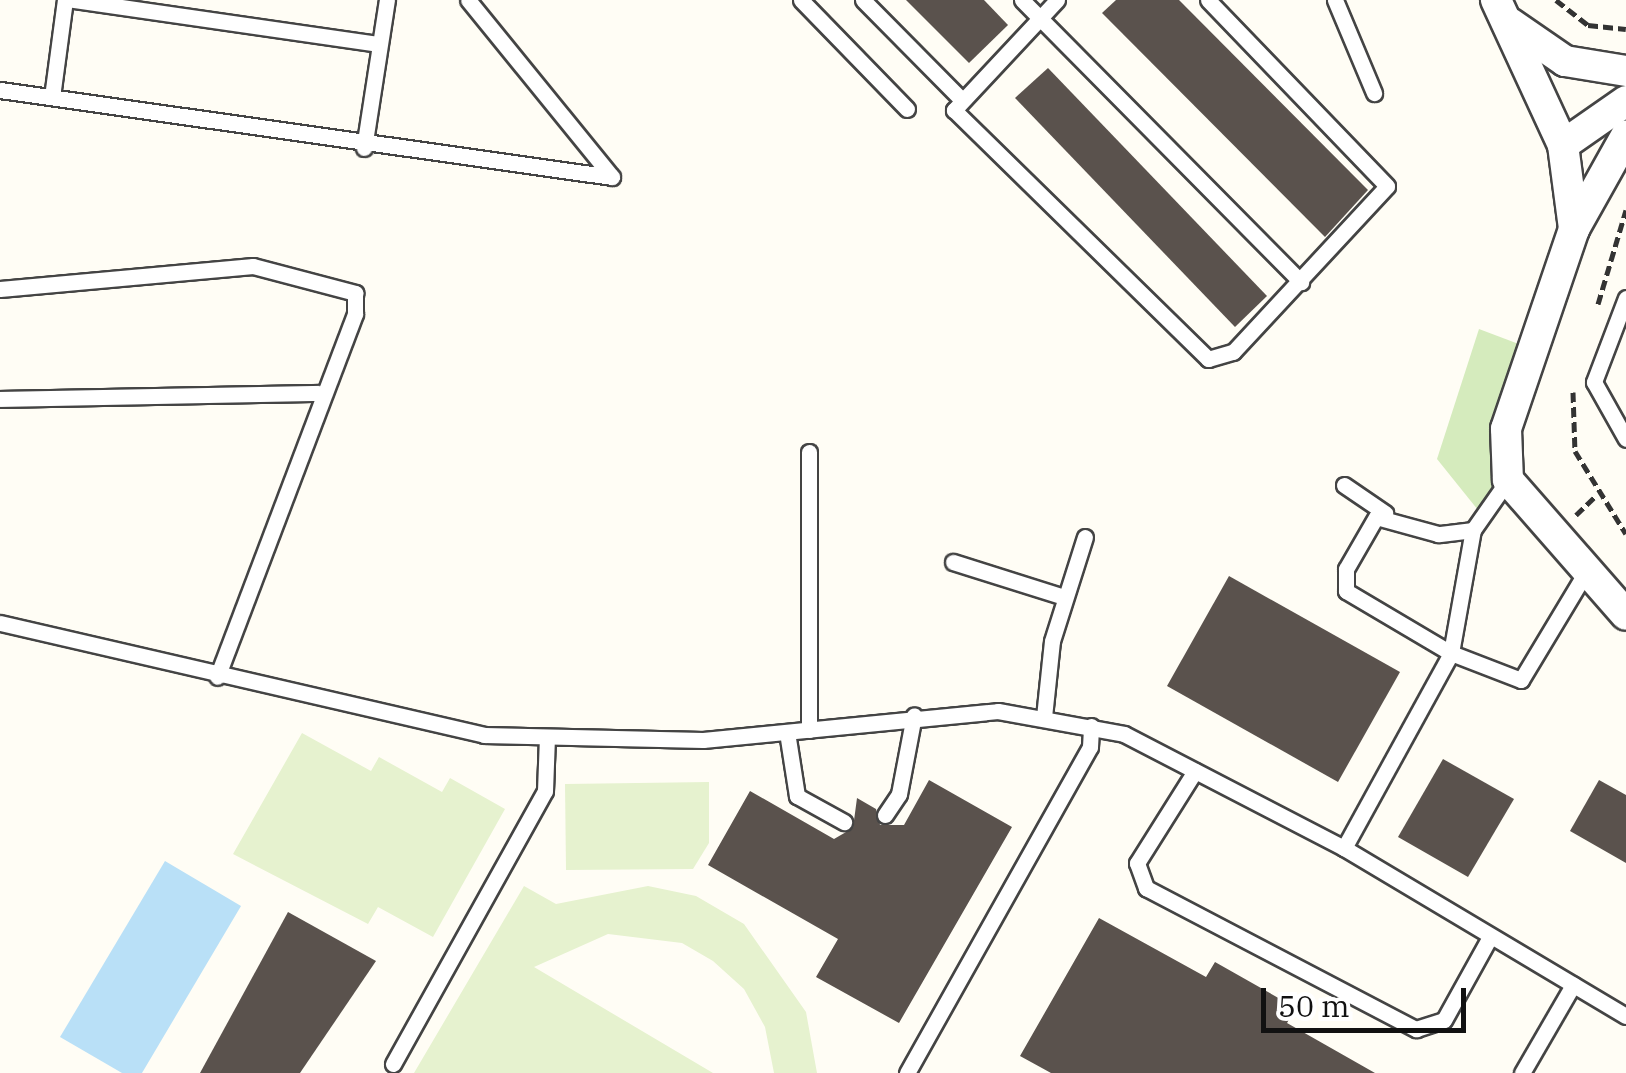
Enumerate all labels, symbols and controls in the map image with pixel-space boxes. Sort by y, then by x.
scale bar [1266,968,1471,1030]
text: 50 m [1278,986,1350,1025]

